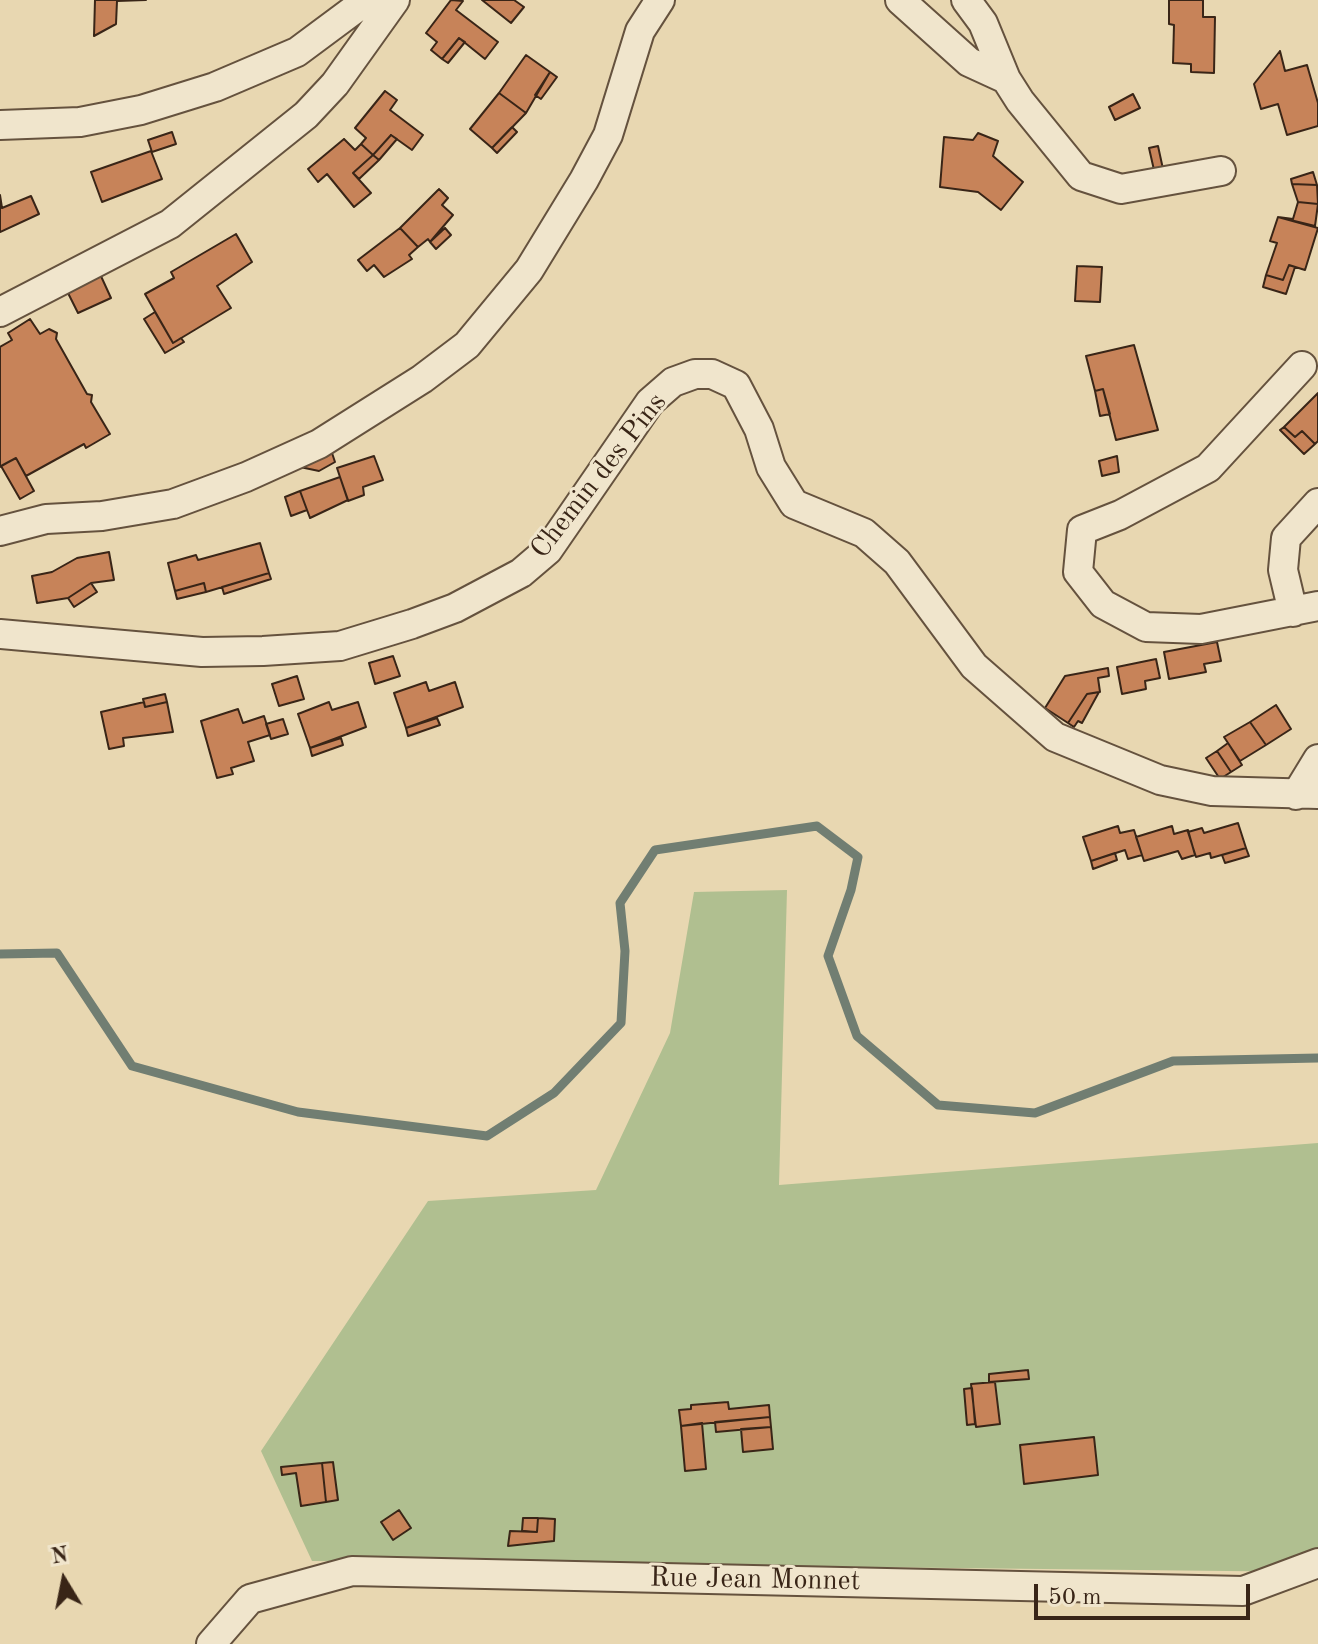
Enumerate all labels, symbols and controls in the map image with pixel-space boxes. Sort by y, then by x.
street label: Chemin des Pins [524,386,674,566]
north arrow [24,1540,104,1620]
text: N [50,1544,70,1569]
street label: Rue Jean Monnet [649,1561,861,1599]
scale bar [1038,1568,1254,1618]
text: 50 m [1048,1586,1102,1610]

